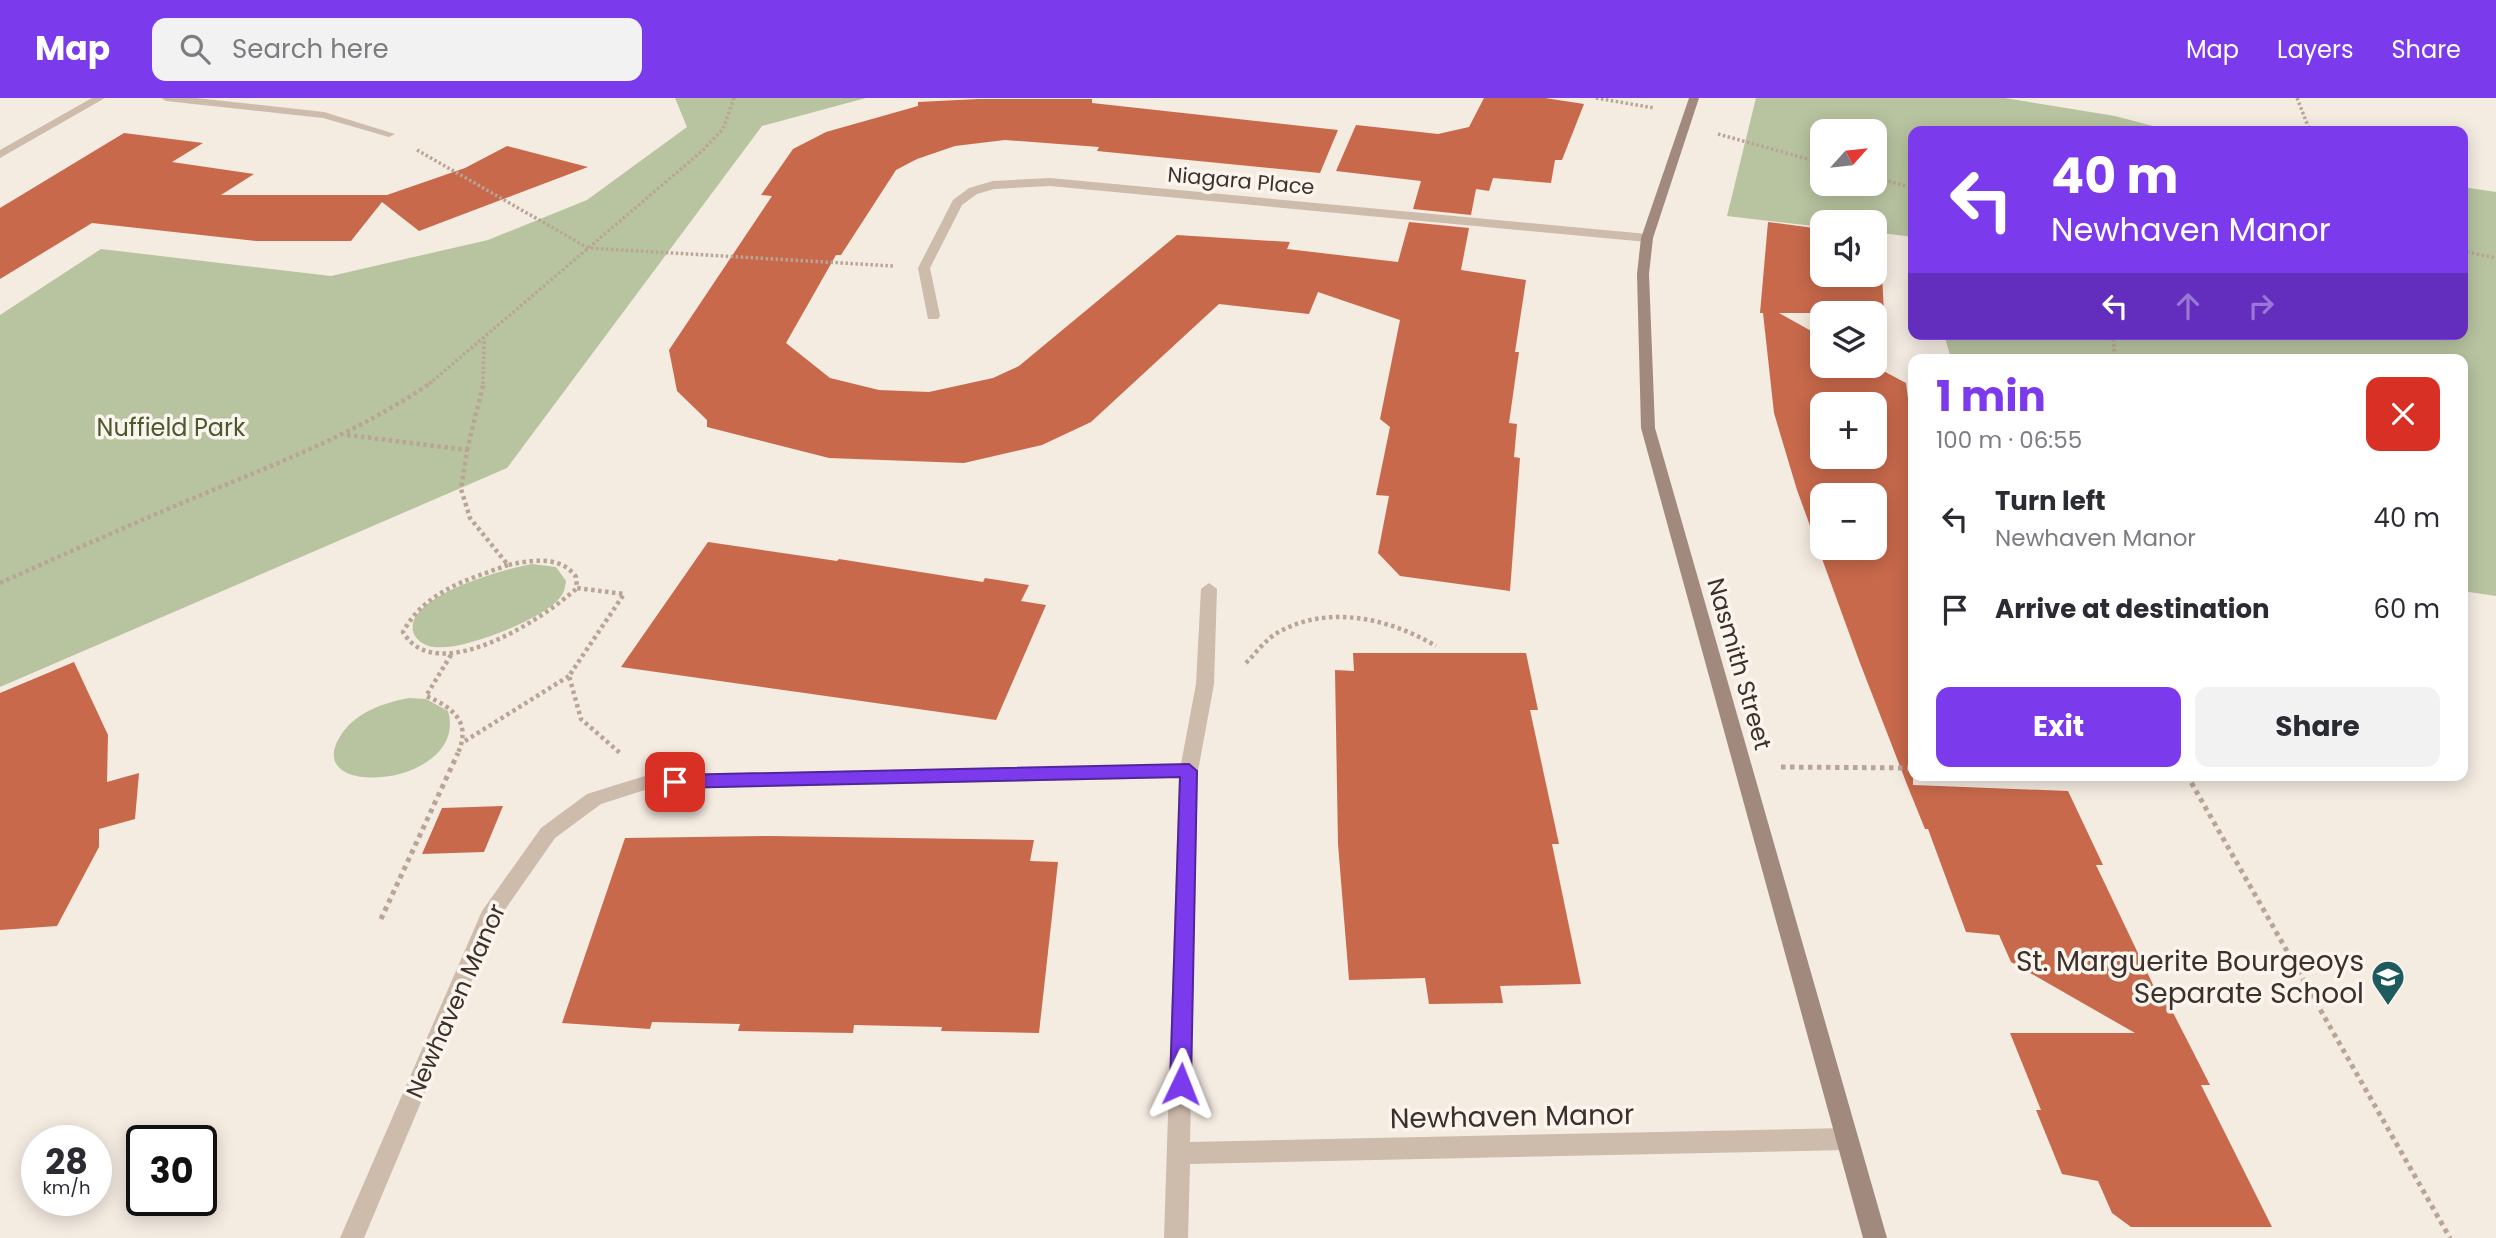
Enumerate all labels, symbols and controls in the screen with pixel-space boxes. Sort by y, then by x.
search box [152,18,642,81]
text: Map [35,25,110,72]
icon: search [176,30,214,68]
text: Search here [232,31,389,67]
text: Map [2186,33,2239,66]
text: Layers [2277,33,2353,66]
text: Share [2391,33,2461,66]
north arrow [1810,119,1886,196]
map controls [1810,119,1887,560]
text: 40 m [2051,142,2178,210]
icon: left [1936,154,2027,245]
street label: Niagara Place [1166,160,1316,201]
text: Newhaven Manor [2051,207,2331,252]
button: sound [1810,210,1887,287]
icon: left [2096,287,2134,325]
icon: ahead [2169,287,2207,325]
icon: right [2242,287,2280,325]
button: layers [1810,301,1887,378]
text: 1 min [1936,367,2046,426]
button: close [2366,377,2440,451]
button: + [1810,392,1887,469]
park label: Nuffield Park [97,411,246,444]
text: 100 m · 06:55 [1936,424,2082,456]
button: − [1810,483,1887,560]
text: Turn left [1995,483,2106,519]
icon: left [1936,500,1974,538]
text: 40 m [2374,500,2440,536]
text: Newhaven Manor [1995,522,2196,554]
street label: Nasmith Street [1699,574,1780,753]
icon: arrive [1936,591,1974,629]
text: Arrive at destination [1995,591,2270,627]
text: 60 m [2373,591,2440,627]
button: Exit [1936,687,2181,767]
button: Share [2195,687,2440,767]
pin [645,752,705,812]
icon: arrive [656,763,694,801]
street label: Newhaven Manor [398,898,513,1103]
place label: St. Marguerite Bourgeoys Separate School [2016,942,2364,1013]
school or university icon: St. Marguerite Bourgeoys Separate School [2369,958,2407,1007]
position arrow [1144,1047,1218,1121]
street label: Newhaven Manor [1389,1095,1635,1138]
speed limit sign: 30 [126,1125,217,1216]
text: 28 [45,1137,88,1186]
text: km/h [43,1175,90,1200]

